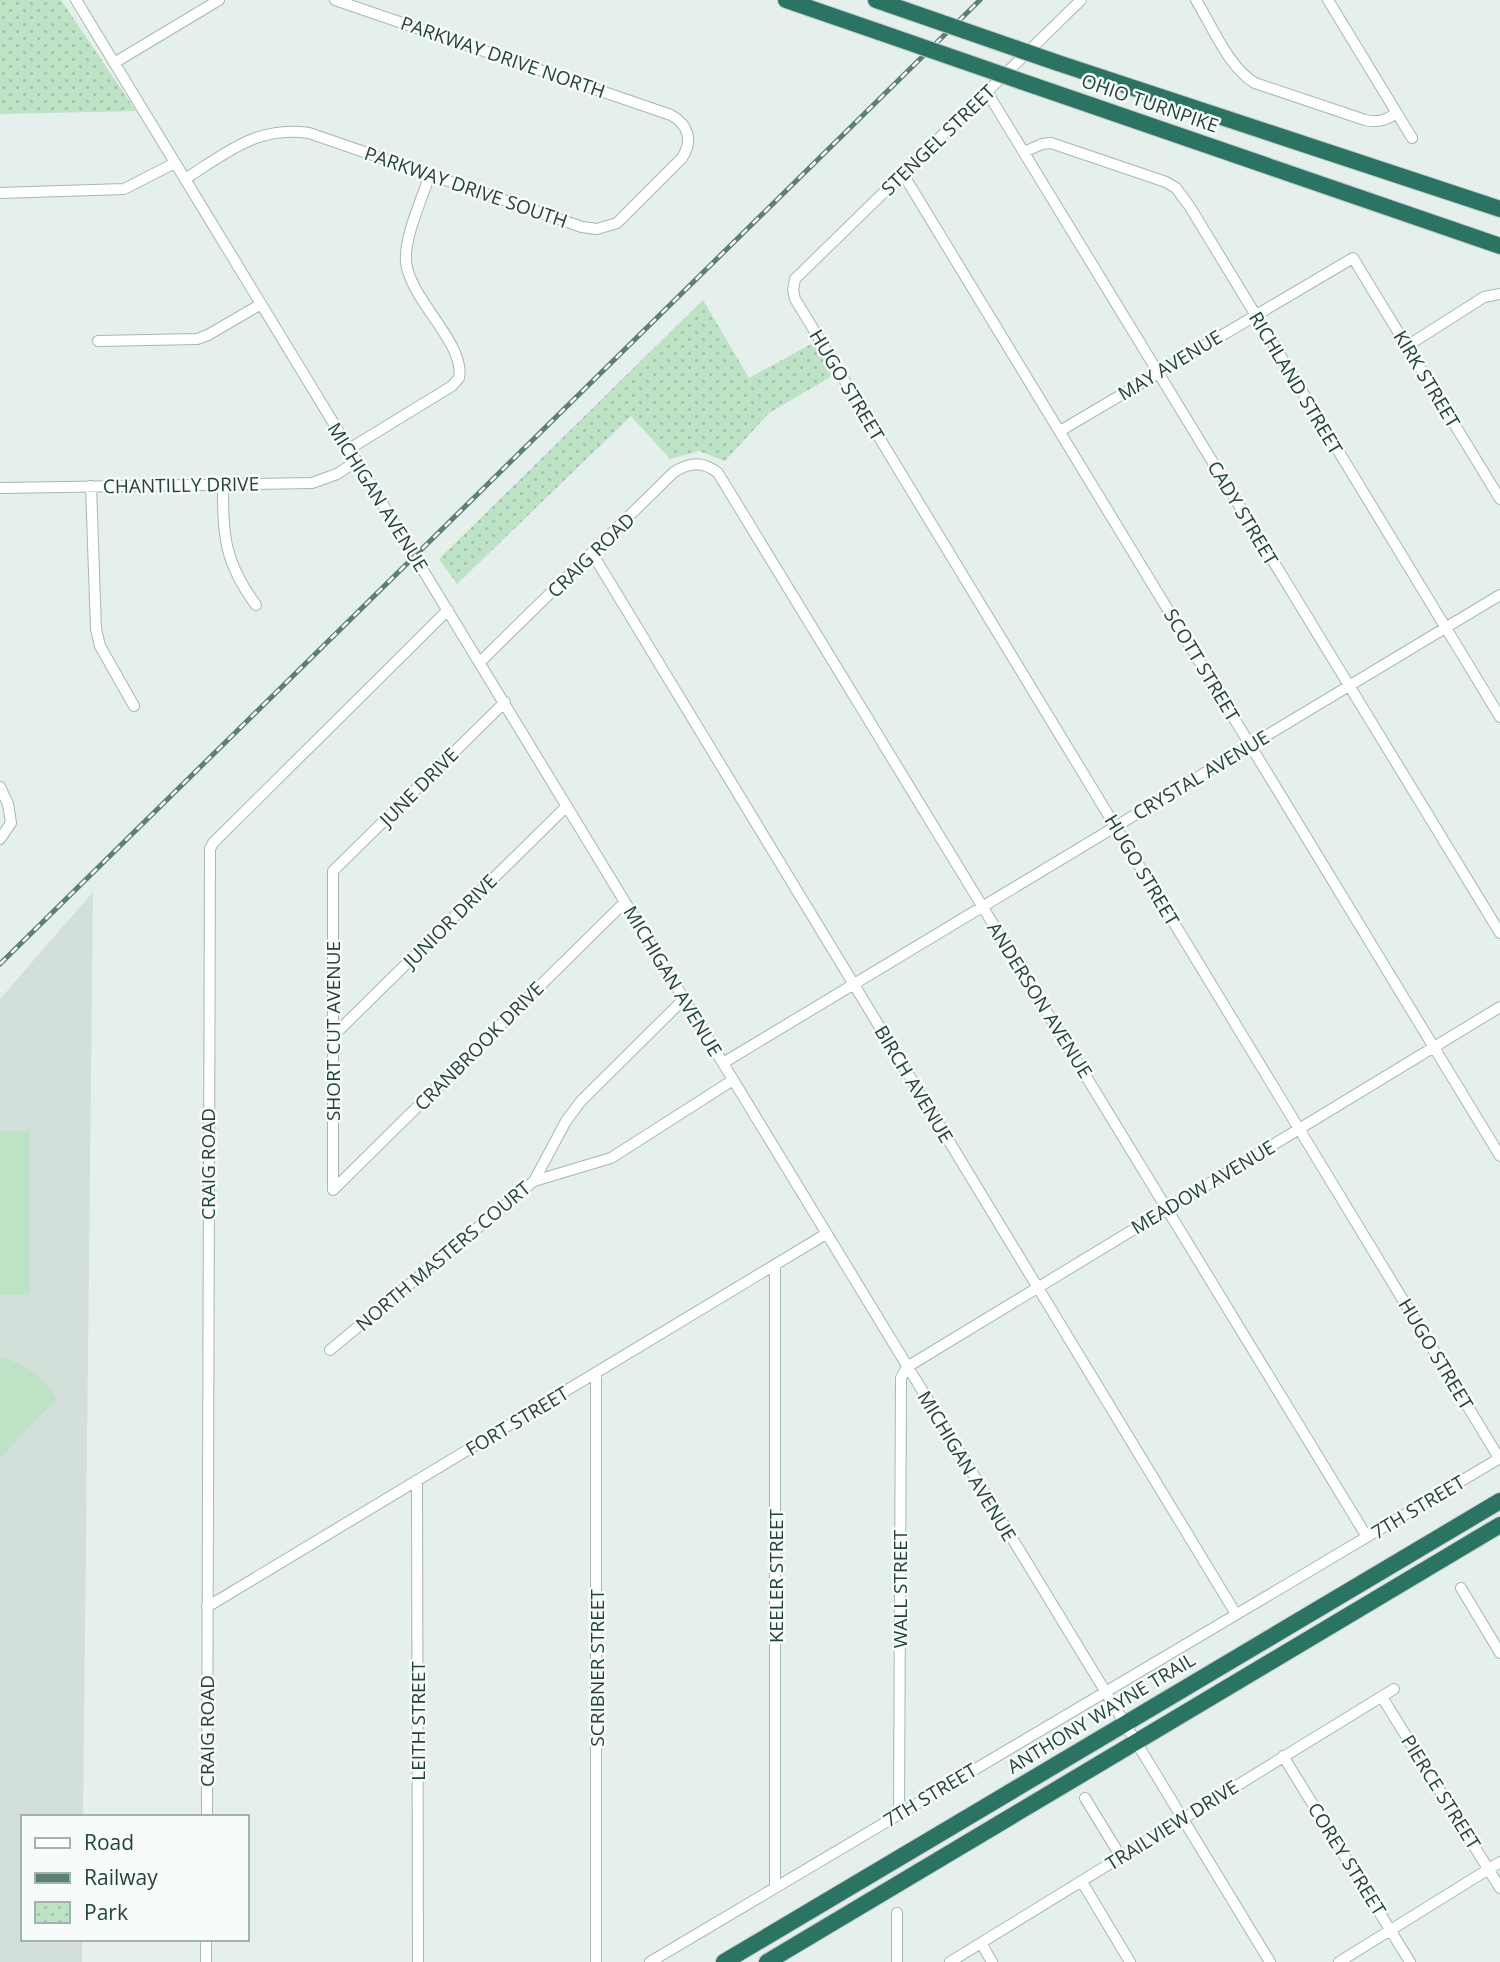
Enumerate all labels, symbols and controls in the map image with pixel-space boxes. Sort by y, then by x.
street label: PARKWAY DRIVE NORTH [397,10,609,104]
street label: OHIO TURNPIKE [1078,67,1222,139]
street label: STENGEL STREET [875,78,1001,201]
street label: PARKWAY DRIVE SOUTH [361,140,571,234]
street label: RICHLAND STREET [1243,307,1349,460]
street label: HUGO STREET [804,324,891,446]
street label: MAY AVENUE [1113,324,1227,406]
street label: KIRK STREET [1388,325,1467,433]
street label: MICHIGAN AVENUE [322,417,434,577]
street label: CADY STREET [1202,456,1285,571]
street label: CHANTILLY DRIVE [103,471,259,499]
street label: CRAIG ROAD [542,507,640,603]
street label: SCOTT STREET [1158,604,1246,727]
street label: CRYSTAL AVENUE [1128,724,1274,826]
street label: JUNE DRIVE [373,742,464,833]
street label: HUGO STREET [1099,809,1186,931]
street label: JUNIOR DRIVE [396,868,503,975]
street label: MICHIGAN AVENUE [618,901,728,1061]
street label: ANDERSON AVENUE [981,917,1099,1083]
street label: SHORT CUT AVENUE [320,941,346,1121]
street label: CRANBROOK DRIVE [409,976,549,1116]
street label: BIRCH AVENUE [869,1020,959,1148]
street label: CRAIG ROAD [195,1108,221,1220]
street label: MEADOW AVENUE [1126,1134,1280,1240]
street label: NORTH MASTERS COURT [350,1175,536,1337]
street label: HUGO STREET [1393,1293,1480,1415]
street label: FORT STREET [461,1380,574,1462]
street label: MICHIGAN AVENUE [912,1386,1022,1546]
street label: 7TH STREET [1367,1469,1470,1545]
street label: KEELER STREET [763,1508,789,1643]
street label: WALL STREET [887,1529,913,1648]
street label: SCRIBNER STREET [584,1589,610,1747]
street label: ANTHONY WAYNE TRAIL [1002,1646,1200,1779]
street label: LEITH STREET [405,1661,431,1781]
street label: CRAIG ROAD [194,1675,220,1787]
street label: PIERCE STREET [1395,1730,1487,1855]
street label: 7TH STREET [879,1757,982,1833]
street label: TRAILVIEW DRIVE [1101,1774,1243,1876]
street label: COREY STREET [1302,1798,1392,1921]
legend [21,1815,248,1941]
text: Road [84,1828,134,1856]
text: Railway [84,1863,158,1891]
text: Park [84,1898,128,1926]

